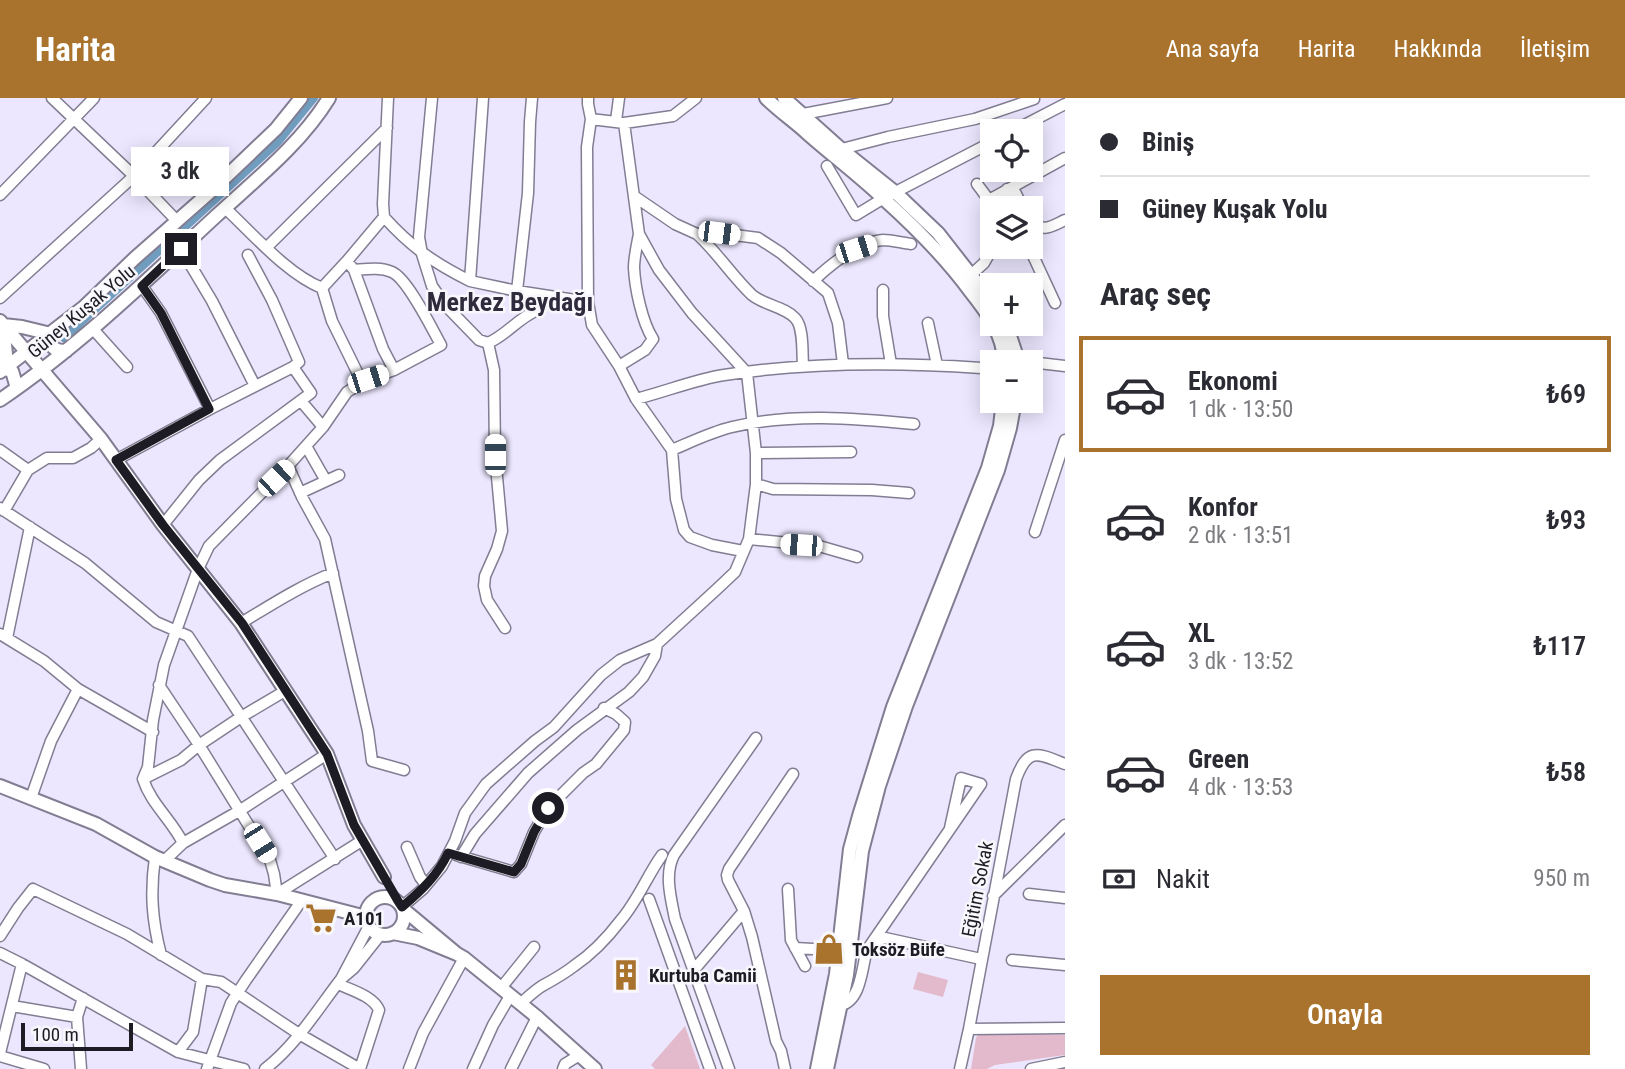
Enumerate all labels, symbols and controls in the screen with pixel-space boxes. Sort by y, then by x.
text: Harita [35,30,116,69]
text: Ana sayfa [1166,35,1260,63]
text: Harita [1298,35,1355,63]
text: Hakkında [1393,35,1482,63]
text: İletişim [1520,35,1590,63]
map controls [980,119,1043,413]
button: locate [980,119,1043,182]
text: Biniş [1142,127,1194,157]
callout: 3 dk [132,148,230,197]
text: 3 dk [160,158,200,185]
text: Güney Kuşak Yolu [1142,194,1328,224]
button: layers [980,196,1043,259]
car [697,220,742,246]
route end [165,233,197,265]
car [833,233,880,265]
street label: Güney Kuşak Yolu [23,260,140,363]
button: + [980,273,1043,336]
text: Araç seç [1100,275,1211,313]
district label: Merkez Beydağı [427,287,593,317]
button: − [980,350,1043,413]
car [345,363,392,395]
icon: car [1104,363,1167,426]
text: Ekonomi [1188,366,1278,396]
text: ₺69 [1546,379,1586,409]
text: 1 dk · 13:50 [1188,396,1293,423]
car [485,434,506,476]
car [254,456,299,500]
icon: car [1104,489,1167,552]
text: Konfor [1188,492,1258,522]
text: ₺93 [1546,505,1586,535]
text: 2 dk · 13:51 [1188,522,1293,549]
car [780,533,823,557]
icon: car [1104,615,1167,678]
text: XL [1188,618,1215,648]
text: ₺117 [1533,631,1586,661]
text: 3 dk · 13:52 [1188,648,1293,675]
icon: car [1104,741,1167,804]
text: Green [1188,744,1249,774]
text: ₺58 [1546,757,1586,787]
text: 4 dk · 13:53 [1188,774,1293,801]
route start [532,792,564,824]
car [240,820,281,866]
street label: Eğitim Sokak [957,839,998,939]
icon: cash [1100,860,1138,898]
text: Nakit [1156,864,1210,894]
text: 950 m [1533,865,1590,892]
supermarket icon: A101 [304,901,338,935]
place label: A101 [344,907,384,930]
shop icon: Toksöz Büfe [812,932,846,966]
place label: Toksöz Büfe [852,938,945,961]
building icon: Kurtuba Camii [609,958,643,992]
place label: Kurtuba Camii [649,964,757,987]
button: Onayla [1100,975,1590,1055]
scale bar [21,1020,133,1052]
text: 100 m [32,1023,79,1046]

